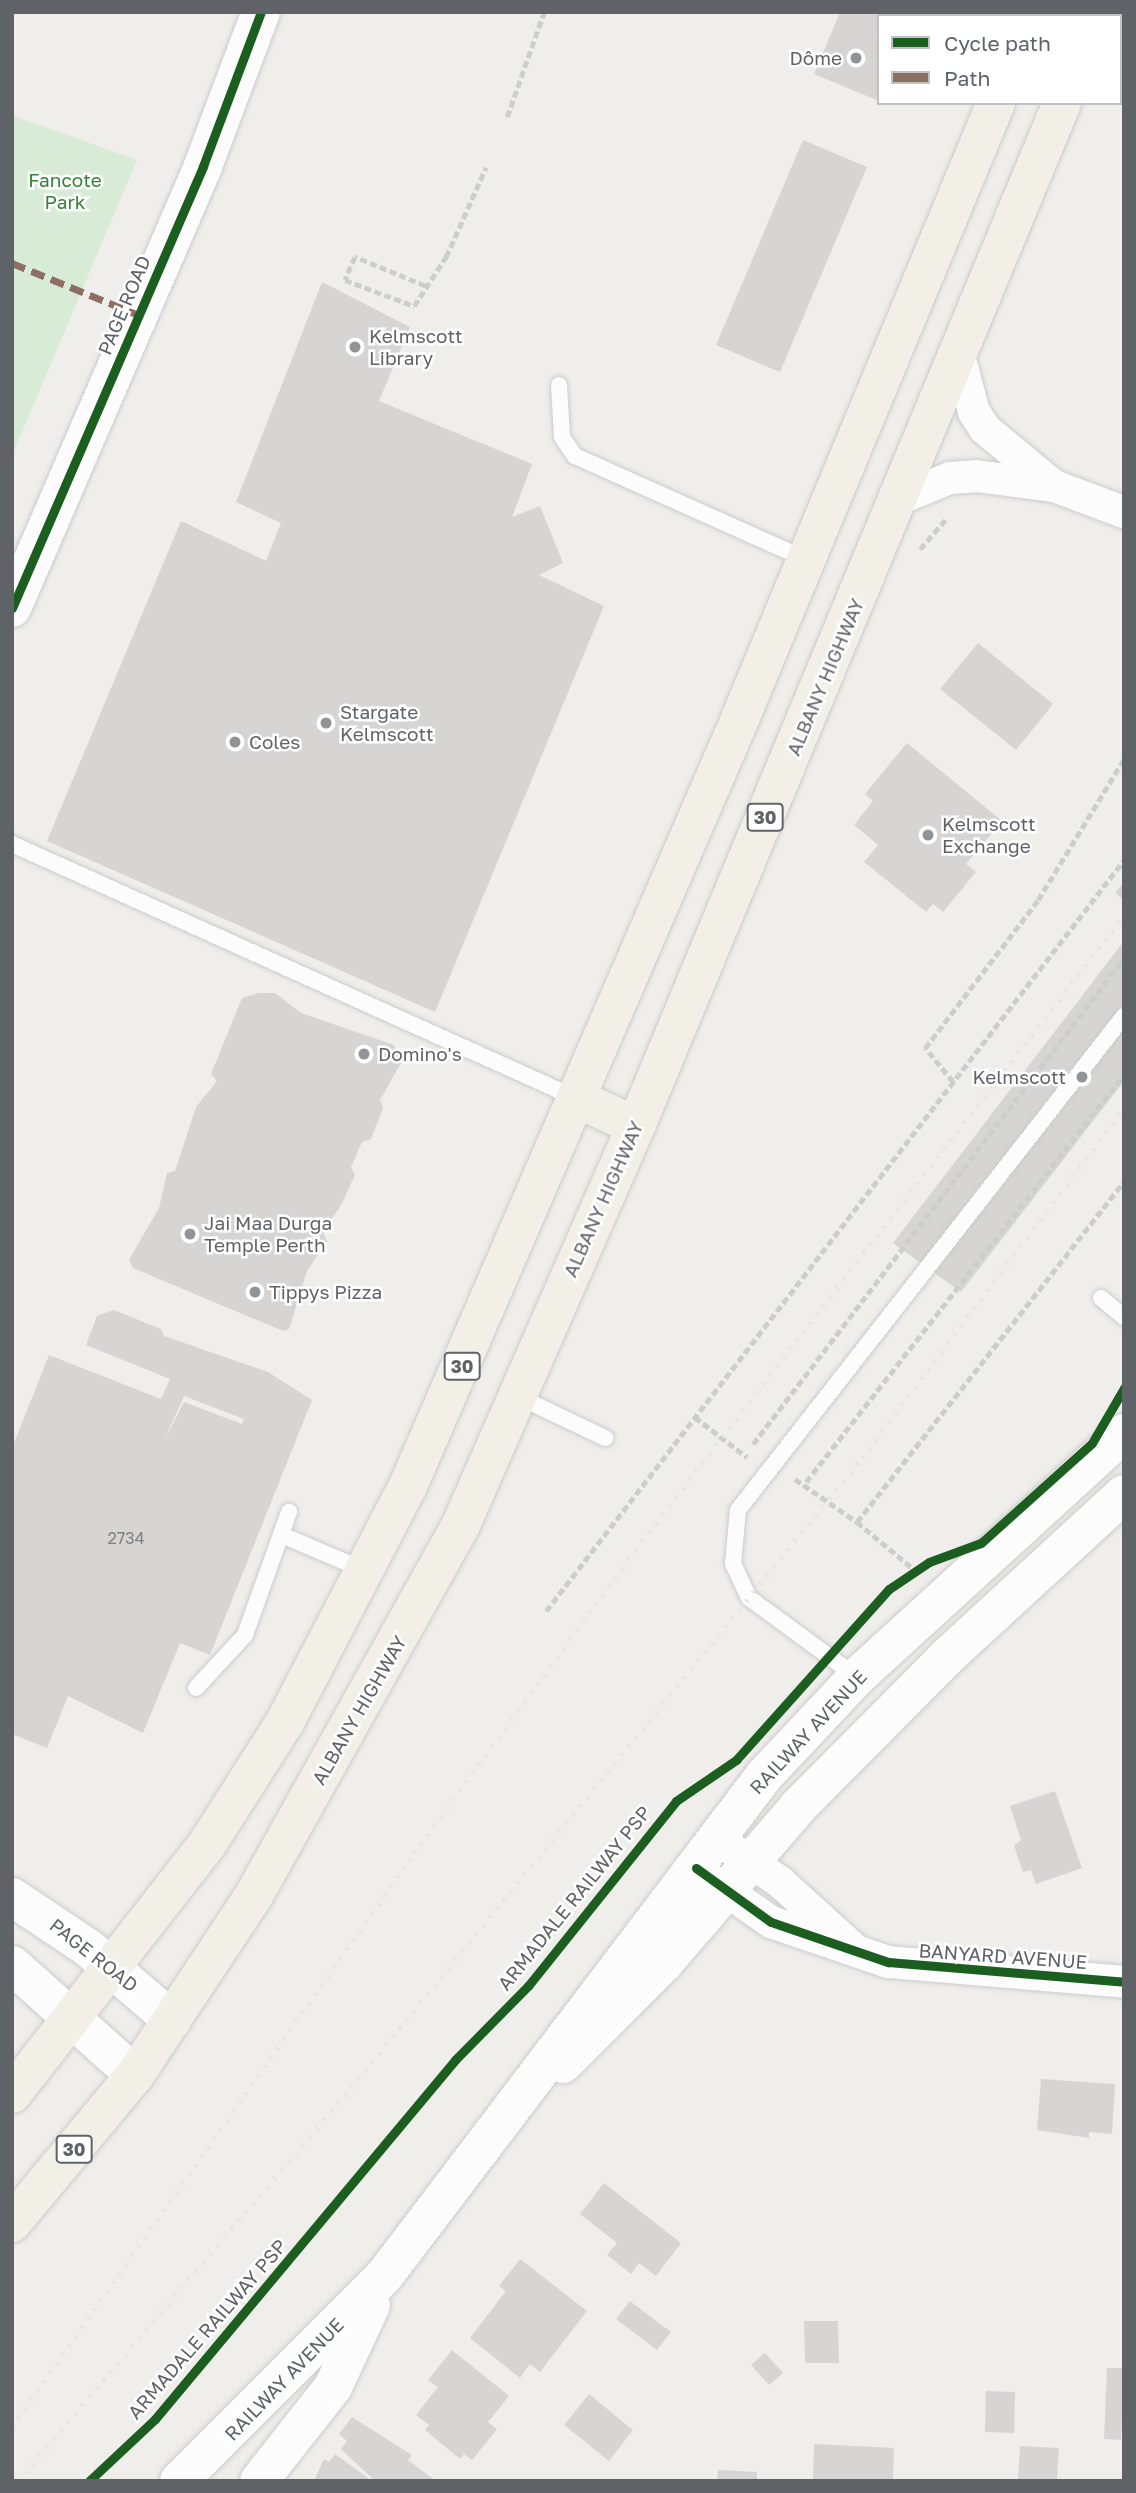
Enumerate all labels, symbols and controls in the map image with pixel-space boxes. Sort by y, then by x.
legend [877,14,1122,105]
text: Cycle path [944,30,1051,56]
place label: Dôme [789,47,842,69]
marker: Dôme [848,50,864,66]
text: Path [944,65,991,91]
park label: Fancote Park [28,169,102,213]
street label: PAGE ROAD [93,252,155,358]
place label: Kelmscott Library [369,325,462,369]
marker: Kelmscott Library [347,339,363,355]
street label: ALBANY HIGHWAY [782,595,868,759]
place label: Stargate Kelmscott [340,701,433,745]
marker: Stargate Kelmscott [318,715,334,731]
place label: Coles [249,731,300,753]
marker: Coles [227,734,243,750]
road number: 30 [746,802,784,832]
place label: Kelmscott Exchange [942,813,1035,857]
marker: Kelmscott Exchange [920,827,936,843]
place label: Domino's [378,1043,462,1065]
marker: Domino's [356,1046,372,1062]
place label: Kelmscott [973,1066,1066,1088]
marker: Kelmscott [1072,1067,1092,1087]
street label: ALBANY HIGHWAY [558,1117,648,1281]
place label: Jai Maa Durga Temple Perth [204,1212,332,1256]
marker: Jai Maa Durga Temple Perth [182,1226,198,1242]
place label: Tippys Pizza [269,1281,382,1303]
marker: Tippys Pizza [247,1284,263,1300]
road number: 30 [443,1352,481,1380]
house number: 2734 [108,1528,144,1548]
street label: ALBANY HIGHWAY [307,1631,411,1789]
street label: RAILWAY AVENUE [745,1665,871,1799]
street label: ARMADALE RAILWAY PSP [493,1801,655,1995]
street label: PAGE ROAD [45,1913,143,1997]
street label: BANYARD AVENUE [918,1939,1088,1973]
road number: 30 [55,2134,93,2164]
street label: ARMADALE RAILWAY PSP [123,2234,291,2424]
street label: RAILWAY AVENUE [220,2313,348,2445]

